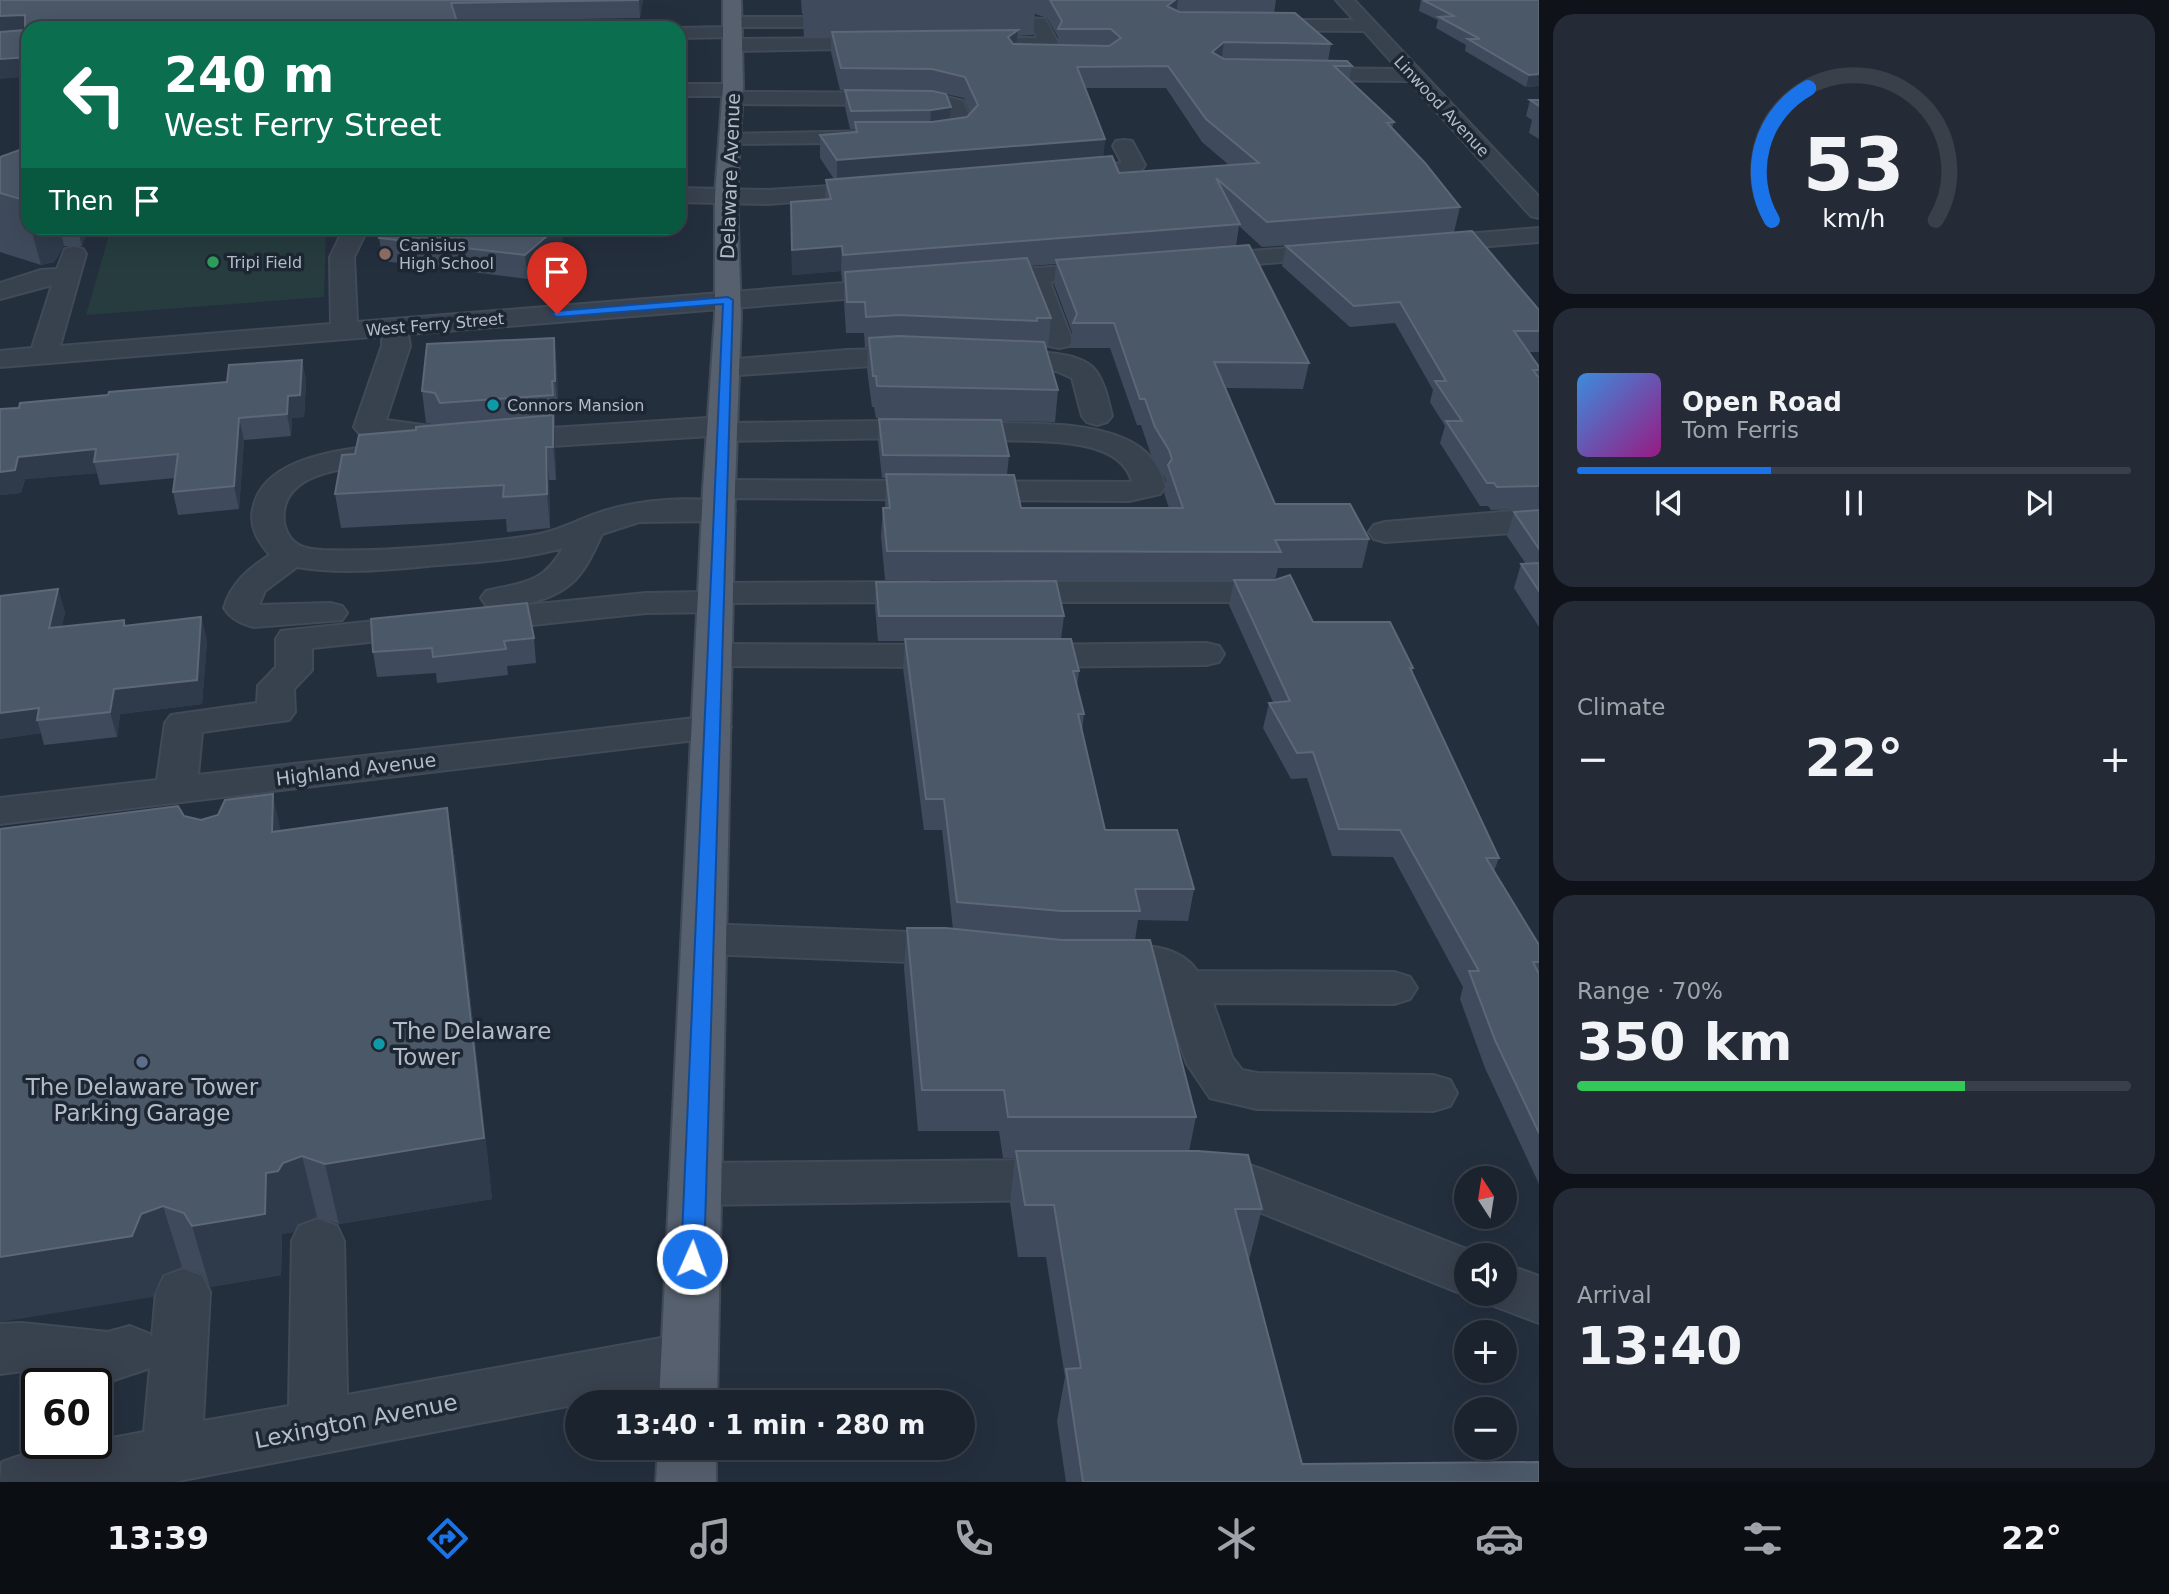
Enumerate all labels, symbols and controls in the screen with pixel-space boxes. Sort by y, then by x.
text: 240 m [164,47,334,104]
icon: left [49,49,140,140]
street label: Linwood Avenue [1390,52,1493,161]
street label: Delaware Avenue [716,93,744,259]
text: West Ferry Street [164,106,441,144]
text: 53 [1803,122,1905,207]
icon: arrive [128,182,166,220]
text: Then [49,186,114,216]
text: km/h [1822,204,1886,233]
place label: Canisius High School [399,236,494,273]
pin [527,242,587,314]
marker: Canisius High School [377,246,393,262]
place label: Tripi Field [226,253,302,272]
icon: arrive [538,253,576,291]
marker: Tripi Field [205,254,221,270]
street label: West Ferry Street [365,309,505,340]
text: Open Road [1682,387,1842,417]
place label: Connors Mansion [507,396,645,415]
marker: Connors Mansion [485,397,501,413]
text: Tom Ferris [1682,417,1799,443]
icon: previous [1650,484,1688,522]
icon: pause [1835,484,1873,522]
icon: next [2020,484,2058,522]
text: Climate [1577,694,1666,720]
text: 22° [1805,728,1903,788]
text: − [1577,737,1609,781]
text: + [2099,737,2131,781]
street label: Highland Avenue [275,748,437,790]
text: Range · 70% [1577,978,1723,1004]
text: 350 km [1577,1012,1792,1072]
place label: The Delaware Tower [392,1018,551,1070]
marker: The Delaware Tower [371,1036,387,1052]
marker: The Delaware Tower Parking Garage [134,1054,150,1070]
place label: The Delaware Tower Parking Garage [25,1074,259,1126]
north arrow [1454,1166,1517,1228]
map controls [1454,1166,1517,1460]
position arrow [655,1222,729,1296]
button: sound [1454,1243,1517,1306]
text: Arrival [1577,1282,1652,1308]
text: 13:40 [1577,1316,1743,1376]
button: + [1454,1320,1517,1383]
speed limit sign: 60 [21,1368,112,1459]
street label: Lexington Avenue [253,1389,459,1453]
button: − [1454,1397,1517,1460]
text: 13:40 · 1 min · 280 m [615,1410,925,1440]
icon: directions [423,1514,472,1563]
icon: music [686,1514,735,1563]
icon: phone [949,1514,998,1563]
icon: climate [1212,1514,1261,1563]
icon: car [1475,1514,1524,1563]
icon: filters [1738,1514,1787,1563]
text: 13:39 [107,1519,209,1557]
text: 22° [2001,1519,2062,1557]

